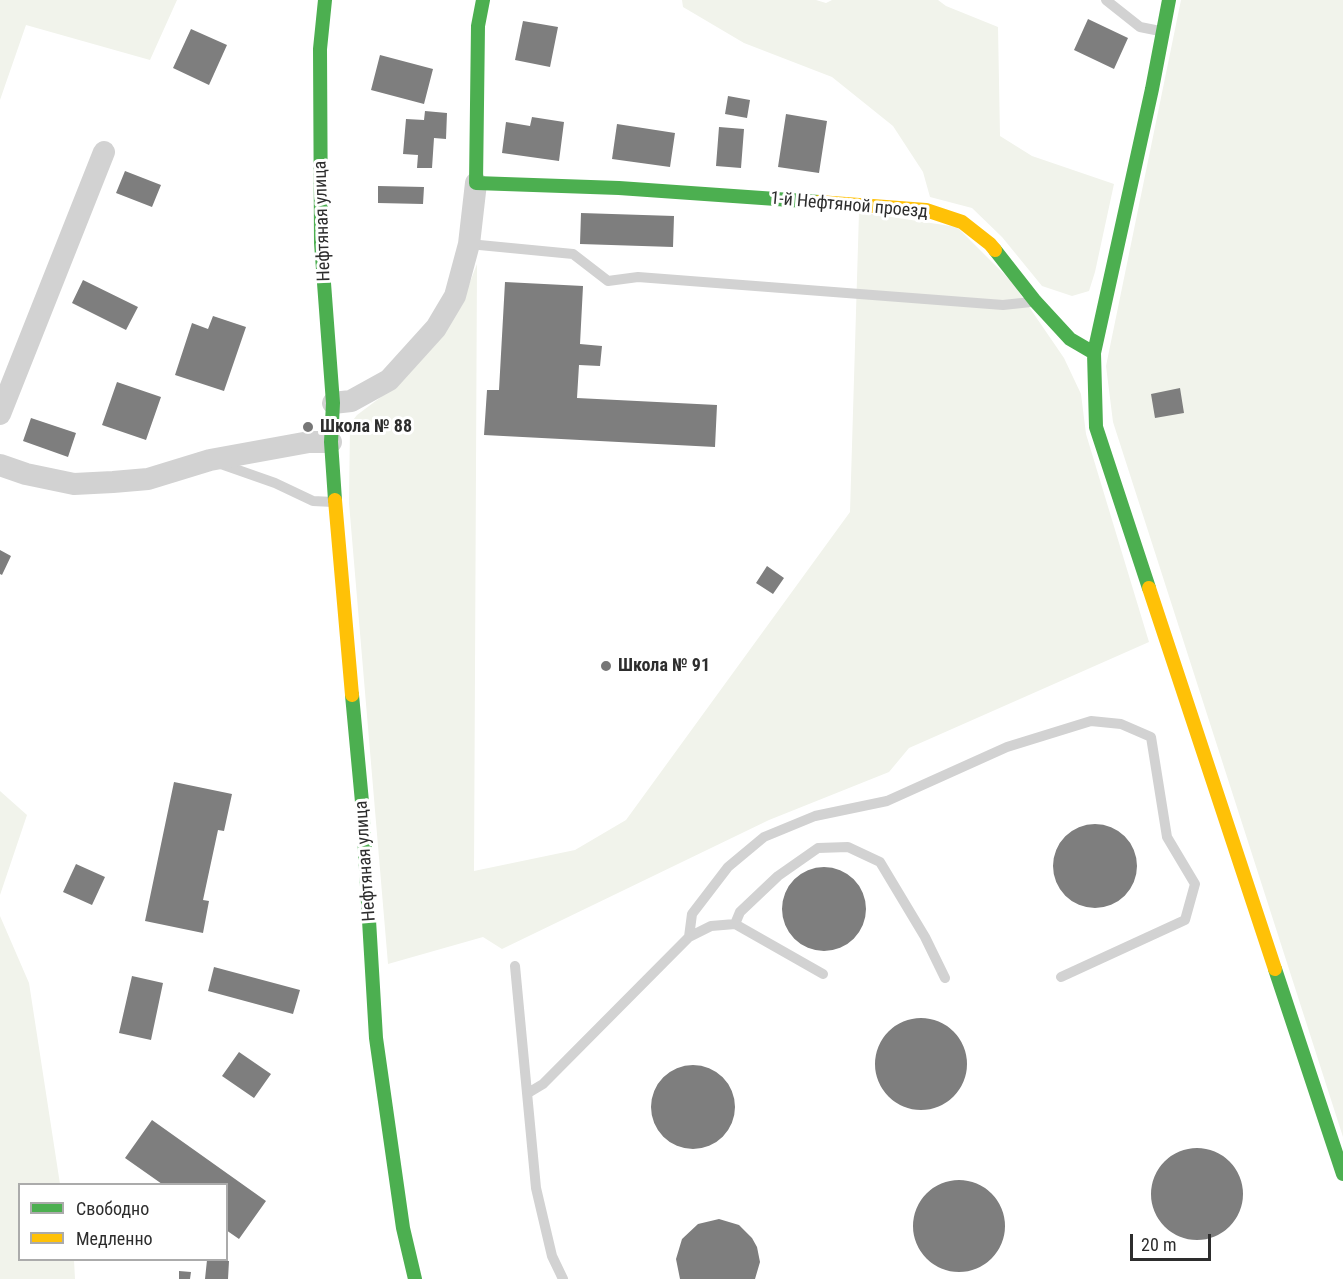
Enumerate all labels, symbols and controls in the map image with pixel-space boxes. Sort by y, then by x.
street label: Нефтяная улица [310,160,336,282]
street label: 1-й Нефтяной проезд [769,188,929,224]
place label: Школа № 88 [320,416,412,438]
marker: Школа № 88 [301,420,315,434]
place label: Школа № 91 [618,655,710,677]
marker: Школа № 91 [599,659,613,673]
street label: Нефтяная улица [351,800,381,922]
legend [18,1183,228,1261]
text: Свободно [76,1198,149,1219]
scale bar [1133,1222,1214,1260]
text: Медленно [76,1228,153,1249]
text: 20 m [1141,1234,1176,1255]

